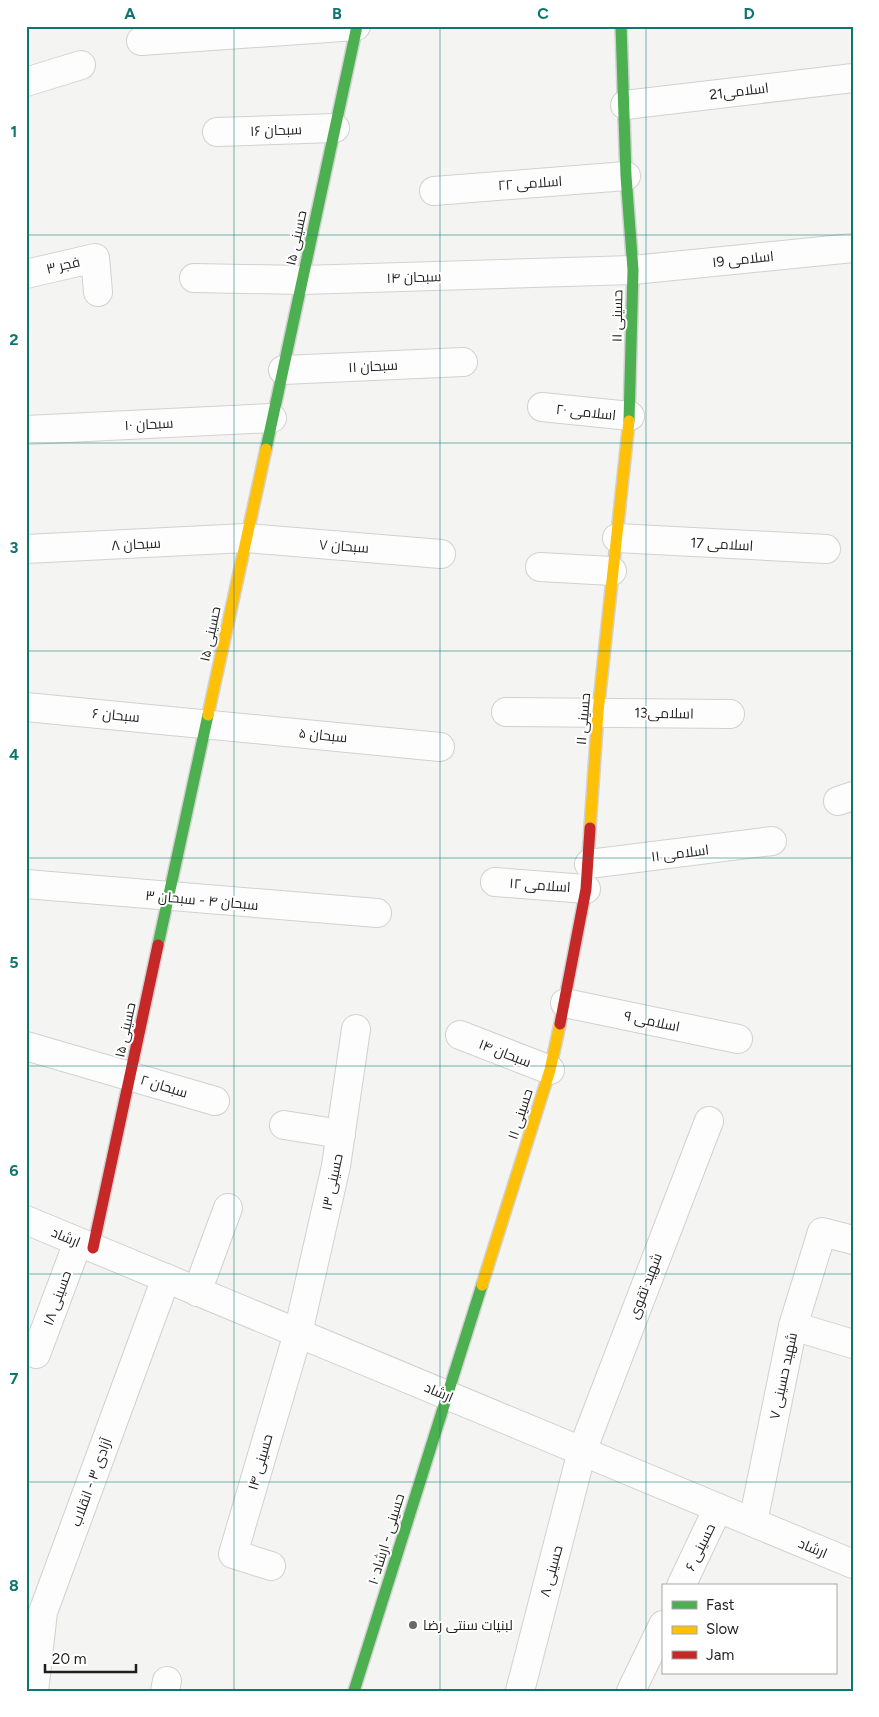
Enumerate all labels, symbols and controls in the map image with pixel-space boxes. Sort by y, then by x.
text: A [124,4,136,23]
text: B [332,4,342,23]
text: C [537,4,549,23]
text: D [743,4,755,23]
street label: اسلامی21 [708,79,770,104]
street label: سبحان ۱۶ [250,121,302,140]
text: 1 [11,122,17,141]
street label: اسلامی ۲۲ [497,173,563,194]
street label: حسینی ۱۵ [282,209,311,267]
street label: اسلامی ۱9 [711,248,775,271]
street label: فجر ۳ [45,253,82,278]
street label: سبحان ۱۴ [386,268,442,287]
street label: حسینی ۱۱ [609,290,626,342]
text: 2 [9,330,19,349]
street label: سبحان ۱۱ [348,357,398,376]
street label: اسلامی ۲۰ [555,401,617,424]
street label: سبحان ۱۰ [124,415,174,434]
street label: اسلامی 17 [690,534,754,555]
street label: سبحان ۸ [111,535,161,554]
street label: سبحان ۷ [319,536,369,557]
text: 3 [10,538,19,557]
street label: حسینی ۱۵ [196,605,225,663]
street label: حسینی ۱۱ [573,692,594,746]
street label: اسلامی13 [634,704,694,723]
street label: سبحان ۶ [91,705,140,726]
street label: سبحان ۵ [298,724,348,746]
text: 4 [9,745,19,764]
street label: اسلامی ۱۱ [650,842,710,865]
street label: اسلامی ۱۲ [509,875,571,896]
street label: سبحان ۴ - سبحان ۳ [145,887,259,914]
text: 5 [9,953,19,972]
street label: حسینی ۱۵ [111,1001,140,1059]
street label: اسلامی ۹ [622,1007,681,1036]
street label: سبحان ۱۴ [476,1036,533,1071]
street label: سبحان ۲ [138,1071,190,1102]
street label: حسینی ۱۱ [504,1087,537,1142]
street label: حسینی ۱۳ [318,1152,347,1212]
text: 6 [9,1161,19,1180]
street label: ارشاد [49,1224,83,1251]
street label: شهید تقوی [625,1251,666,1322]
street label: حسینی ۱۸ [40,1269,75,1328]
street label: شهید حسینی ۷ [766,1331,801,1421]
text: 7 [10,1369,19,1388]
street label: ارشاد [422,1379,456,1406]
street label: حسینی ۱۴ [244,1432,277,1492]
street label: آزادی ۳ - انقلاب [68,1435,115,1529]
street label: حسینی - ارشاد ۱۰ [365,1492,408,1587]
street label: حسینی ۶ [682,1521,719,1574]
street label: ارشاد [796,1535,830,1562]
street label: حسینی ۸ [536,1544,567,1599]
text: 8 [9,1576,19,1595]
legend [662,1584,836,1674]
text: Fast [706,1596,735,1614]
place label: لبنیات سنتی رضا [423,1617,513,1634]
marker: لبنیات سنتی رضا [407,1619,419,1631]
text: Slow [706,1620,739,1638]
scale bar [45,1642,136,1674]
text: Jam [706,1646,734,1664]
text: 20 m [52,1650,86,1668]

